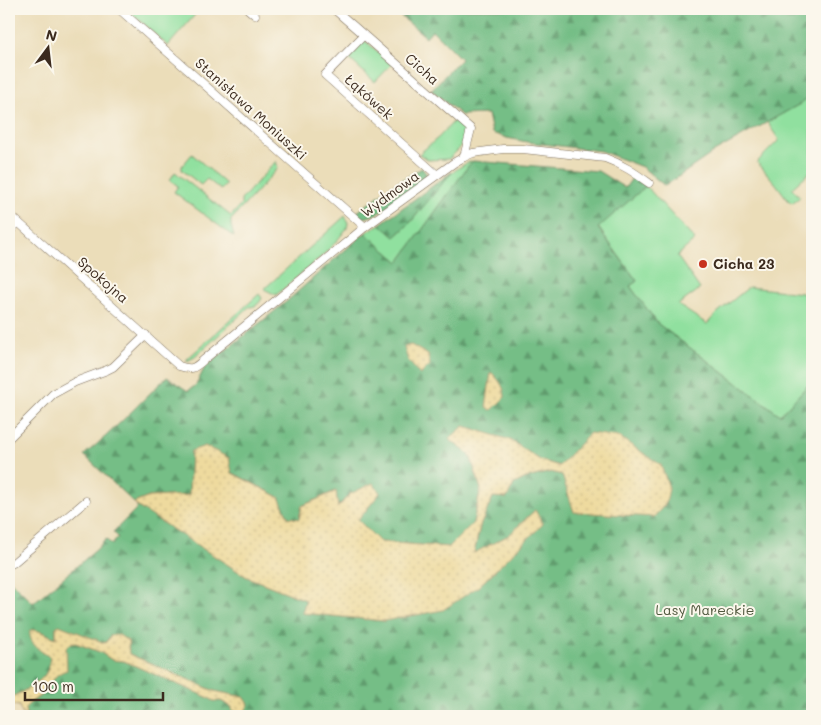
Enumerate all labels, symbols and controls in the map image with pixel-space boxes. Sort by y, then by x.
north arrow [22,22,72,72]
text: N [44,24,59,46]
street label: Cicha [401,49,443,89]
street label: Stanisława Moniuszki [191,53,311,164]
street label: Łąkówek [341,70,398,123]
street label: Wydmowa [357,166,423,221]
street label: Spokojna [74,252,133,307]
place label: Cicha 23 [713,254,775,273]
marker: Cicha 23 [697,258,709,270]
park label: Lasy Mareckie [656,600,754,619]
scale bar [25,670,162,702]
text: 100 m [32,676,74,696]

